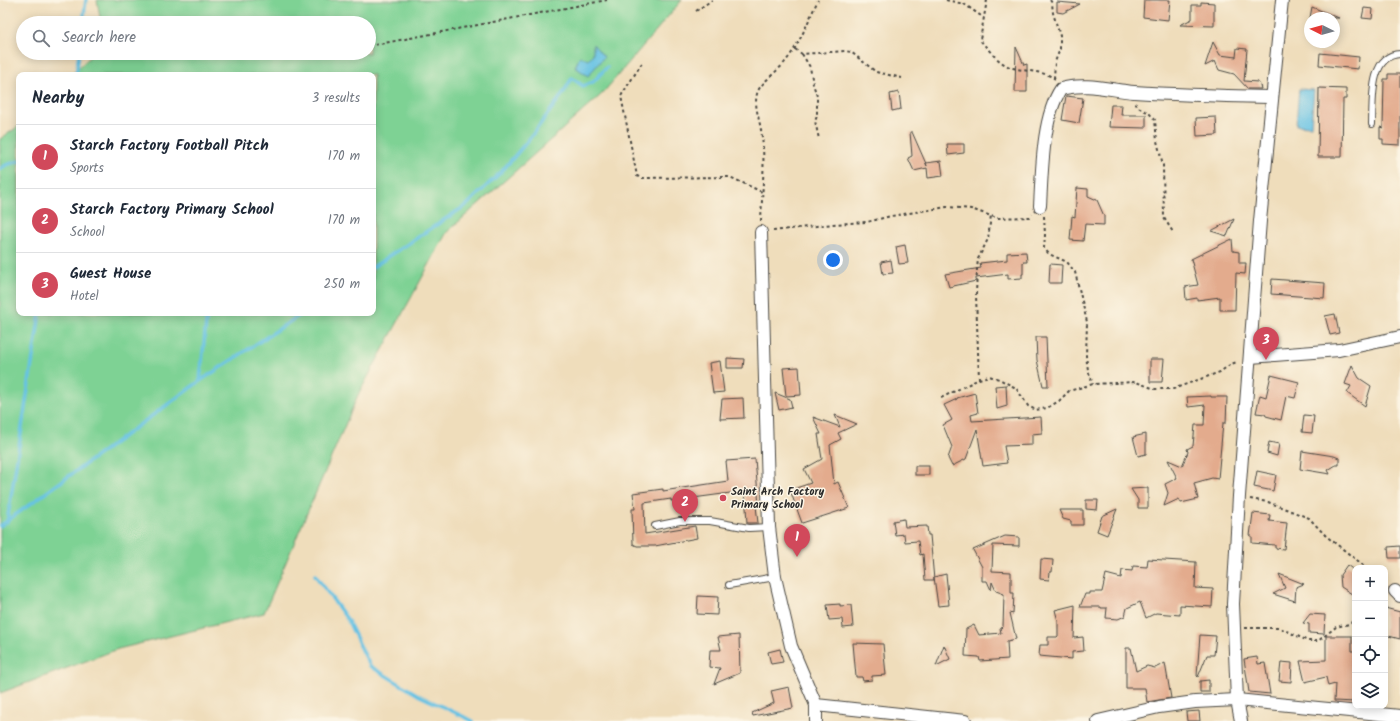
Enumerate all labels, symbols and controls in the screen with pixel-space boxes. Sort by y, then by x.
north arrow [1304,12,1340,48]
search box [16,16,376,60]
text: Search here [62,26,136,50]
icon: search [30,27,52,49]
text: Nearby [32,85,84,112]
text: 3 results [312,88,360,109]
text: Starch Factory Football Pitch [70,134,269,158]
text: 1 [43,146,47,167]
text: 170 m [328,146,360,167]
text: Sports [70,158,104,179]
text: Starch Factory Primary School [70,198,274,222]
text: 2 [41,210,49,231]
text: 170 m [328,210,360,231]
text: School [70,222,105,243]
your location [823,250,843,270]
text: Guest House [70,262,151,286]
text: 3 [41,274,49,295]
text: 250 m [323,274,360,295]
text: Hotel [70,286,99,307]
pin: 3 [1253,327,1279,360]
place label: Saint Arch Factory Primary School [731,483,824,514]
pin: 2 [672,489,698,522]
marker: Saint Arch Factory Primary School [718,493,728,503]
pin: 1 [784,524,810,557]
map controls [1352,565,1388,709]
button: + [1352,565,1388,601]
button: − [1352,601,1388,637]
button: locate [1352,637,1388,673]
button: layers [1352,673,1388,709]

